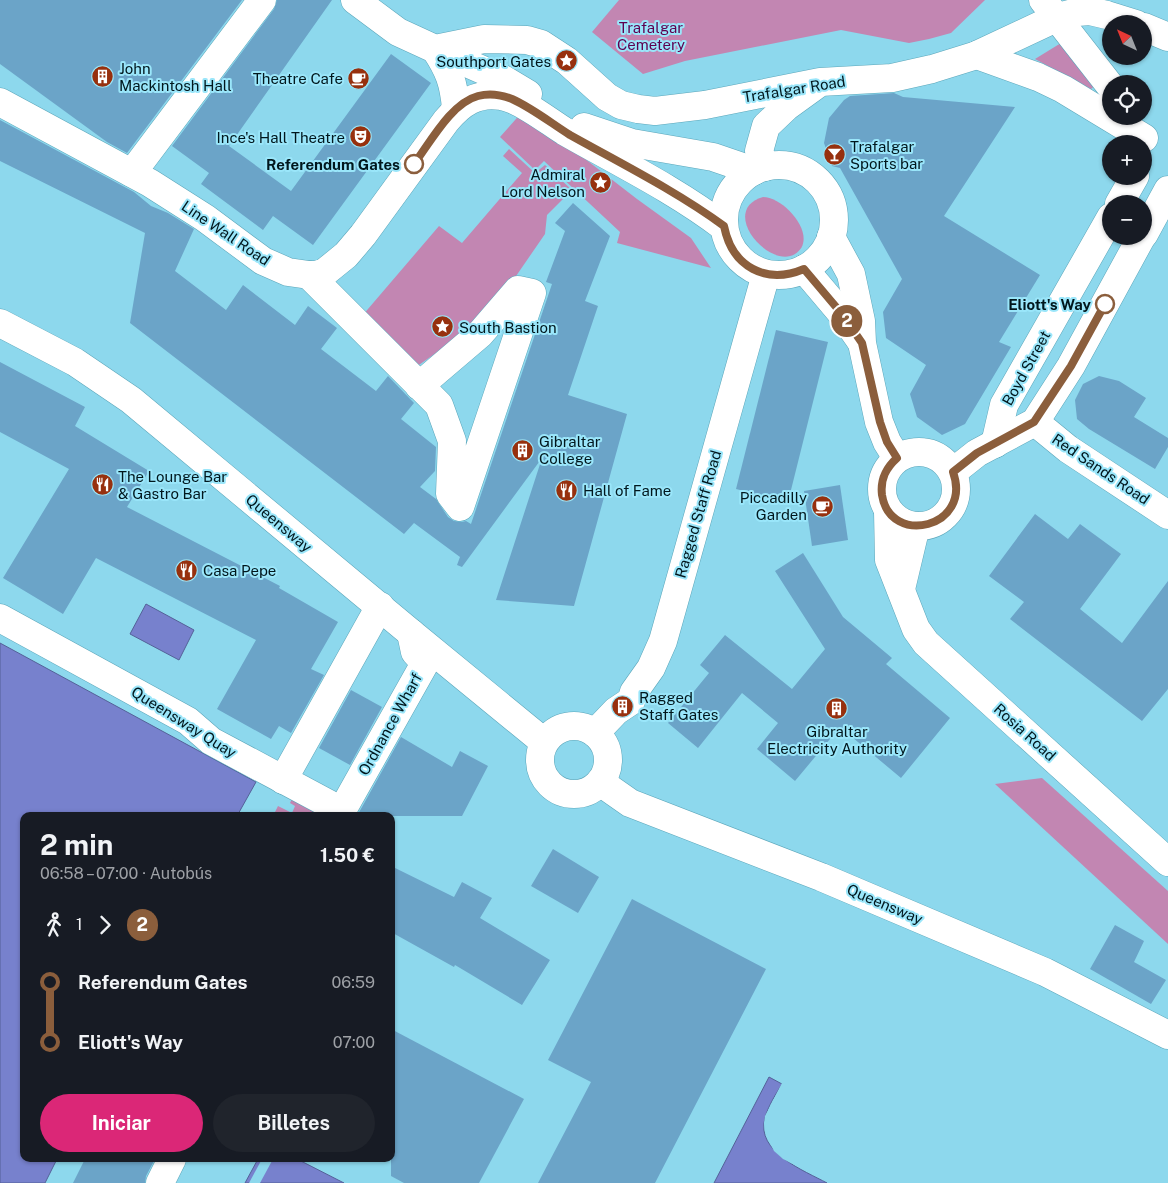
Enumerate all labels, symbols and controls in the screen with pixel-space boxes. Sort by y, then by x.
north arrow [1102,15,1152,65]
map controls [1102,15,1152,245]
park label: Trafalgar Cemetery [617,19,685,53]
place icon: Southport Gates [555,49,579,73]
place label: Southport Gates [436,53,551,70]
place label: John Mackintosh Hall [119,60,232,94]
building icon: John Mackintosh Hall [91,65,115,89]
cafe icon: Theatre Cafe [347,66,371,90]
place label: Theatre Cafe [253,70,343,87]
street label: Trafalgar Road [742,73,846,105]
button: locate [1102,75,1152,125]
theatre icon: Ince's Hall Theatre [349,125,373,149]
place label: Ince's Hall Theatre [217,129,345,146]
button: + [1102,135,1152,185]
place label: Trafalgar Sports bar [850,138,923,172]
bar icon: Trafalgar Sports bar [822,143,846,167]
marker: Referendum Gates [404,154,424,174]
place label: Referendum Gates [266,156,400,173]
place label: Admiral Lord Nelson [501,166,585,200]
place icon: Admiral Lord Nelson [589,171,613,195]
button: − [1102,195,1152,245]
street label: Line Wall Road [179,197,273,269]
marker: Eliott's Way [1095,294,1115,314]
place label: Eliott's Way [1008,296,1092,313]
line badge: 2 [831,305,863,337]
text: 2 [841,310,853,331]
place icon: South Bastion [431,315,455,339]
place label: South Bastion [459,319,557,336]
street label: Boyd Street [998,328,1054,408]
street label: Red Sands Road [1049,430,1153,508]
place label: Gibraltar College [539,433,601,467]
building icon: Gibraltar College [511,438,535,462]
street label: Ragged Staff Road [672,448,724,580]
place label: The Lounge Bar & Gastro Bar [118,468,227,502]
restaurant icon: The Lounge Bar & Gastro Bar [90,473,114,497]
restaurant icon: Hall of Fame [555,478,579,502]
place label: Hall of Fame [583,482,671,499]
place label: Piccadilly Garden [740,489,807,523]
street label: Queensway [243,491,315,555]
cafe icon: Piccadilly Garden [811,494,835,518]
restaurant icon: Casa Pepe [175,558,199,582]
place label: Casa Pepe [203,562,276,579]
street label: Ordnance Wharf [355,670,425,778]
street label: Queensway Quay [129,683,239,761]
place label: Ragged Staff Gates [639,689,718,723]
building icon: Ragged Staff Gates [611,694,635,718]
building icon: Gibraltar Electricity Authority [825,696,849,720]
street label: Rosia Road [991,700,1059,764]
place label: Gibraltar Electricity Authority [767,723,907,757]
text: 2 min [40,828,113,861]
text: 1.50 € [320,844,375,866]
text: 06:58 – 07:00 · Autobús [40,864,212,883]
street label: Queensway [845,880,925,928]
icon: walk [40,911,68,939]
icon: forward [91,911,119,939]
text: 2 [137,914,148,935]
text: 1 [76,915,83,934]
text: Referendum Gates [78,971,248,993]
text: 06:59 [332,973,375,992]
text: Eliott's Way [78,1031,183,1053]
text: 07:00 [333,1033,375,1052]
button: Iniciar [40,1094,203,1152]
button: Billetes [213,1094,375,1152]

